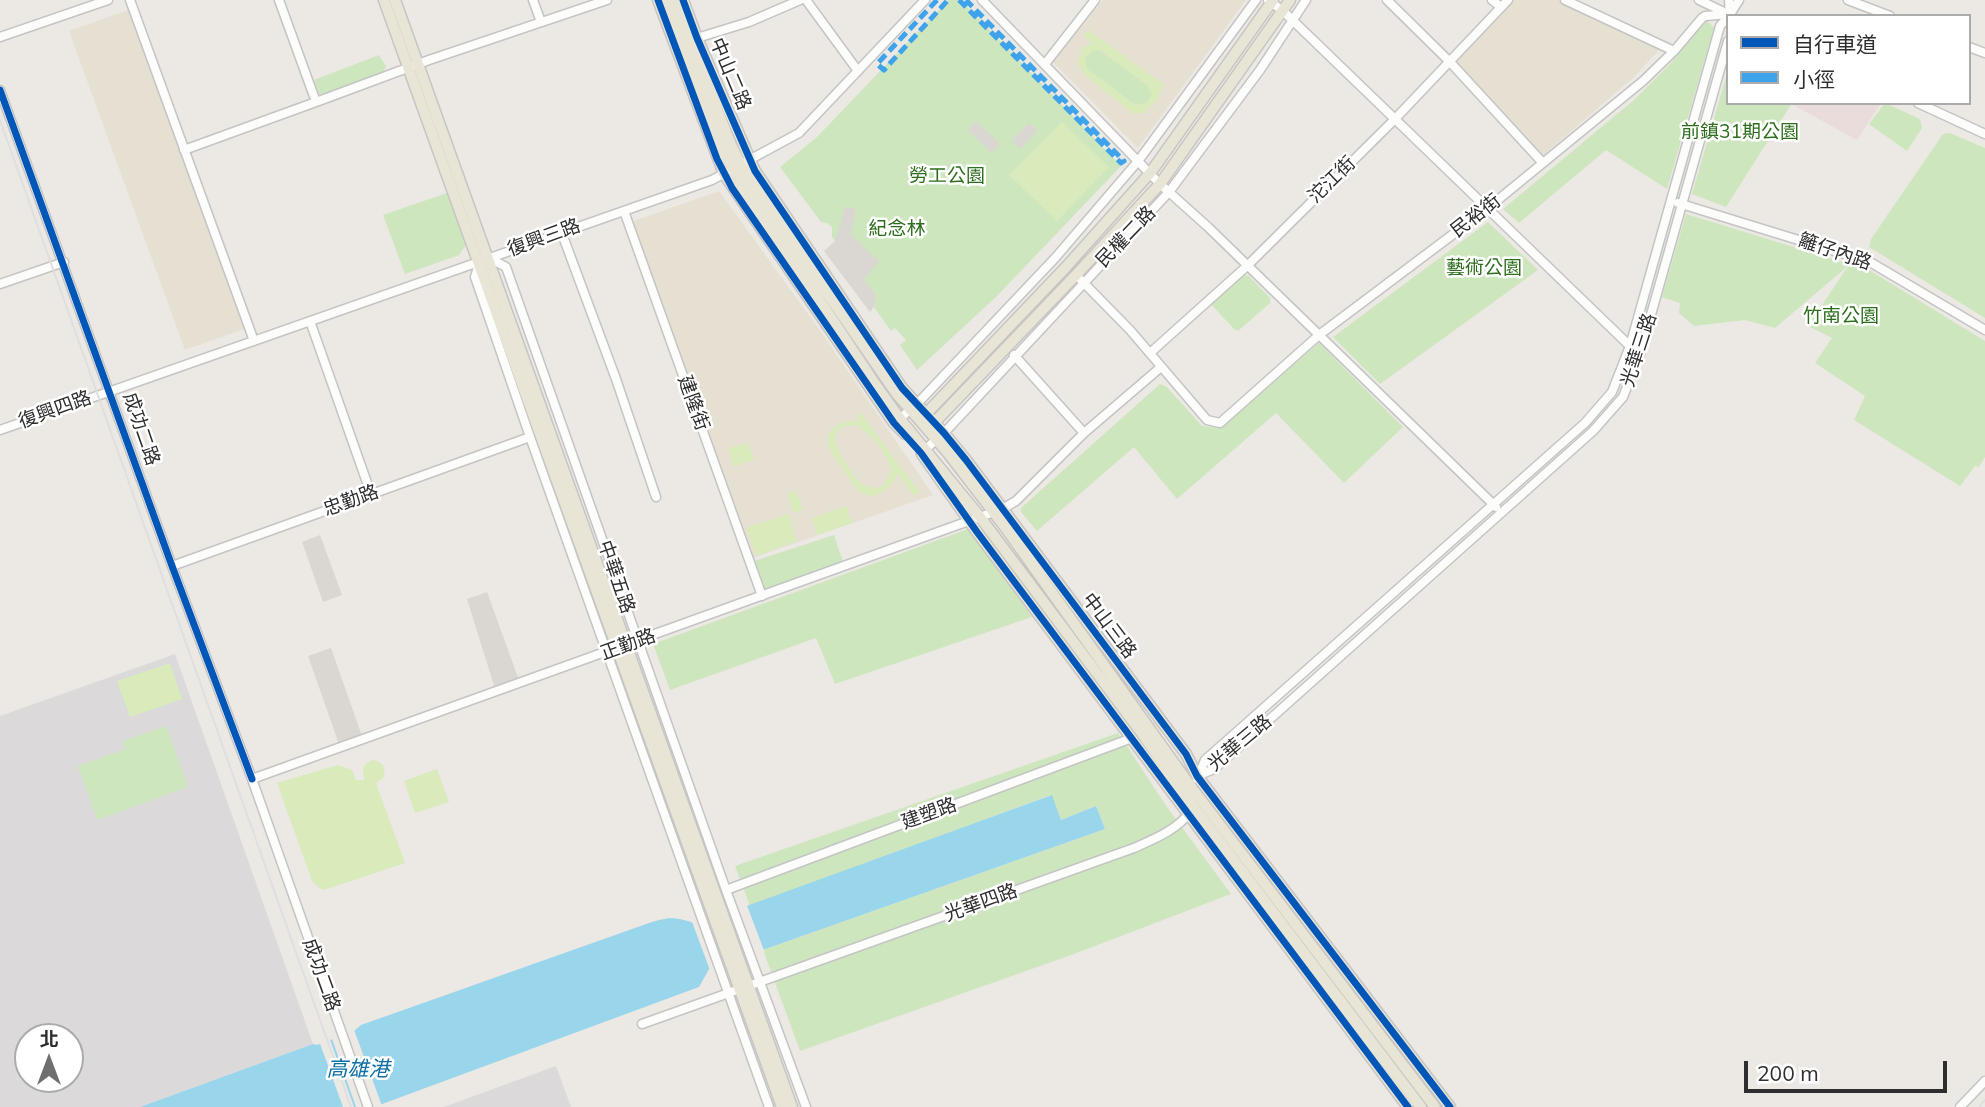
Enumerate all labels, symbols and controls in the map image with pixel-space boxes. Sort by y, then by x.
legend [1726,14,1971,105]
text: 自行車道 [1793,31,1877,57]
street label: 中山二路 [705,35,755,113]
text: 小徑 [1793,66,1835,92]
park label: 前鎮31期公園 [1681,121,1799,143]
street label: 沱江街 [1304,152,1360,208]
park label: 勞工公園 [909,165,985,187]
street label: 民裕街 [1447,189,1505,243]
street label: 民權二路 [1091,202,1161,272]
street label: 復興三路 [504,214,584,262]
park label: 紀念林 [869,218,925,240]
street label: 籬仔內路 [1795,229,1875,275]
park label: 藝術公園 [1446,257,1522,279]
park label: 竹南公園 [1803,305,1879,327]
street label: 光華三路 [1616,310,1662,390]
street label: 建隆街 [673,372,713,434]
street label: 復興四路 [15,386,95,434]
street label: 成功二路 [118,389,164,469]
street label: 忠勤路 [320,481,382,521]
street label: 中華五路 [593,537,639,617]
street label: 中山三路 [1077,589,1141,663]
street label: 正勤路 [597,625,659,665]
street label: 光華三路 [1204,710,1276,776]
street label: 建塑路 [898,794,960,834]
street label: 光華四路 [941,879,1021,927]
street label: 成功二路 [297,935,345,1015]
north arrow [14,1023,84,1093]
text: 北 [39,1027,59,1051]
scale bar [1747,1048,1950,1092]
water label: 高雄港 [327,1057,389,1083]
text: 200 m [1757,1060,1819,1086]

